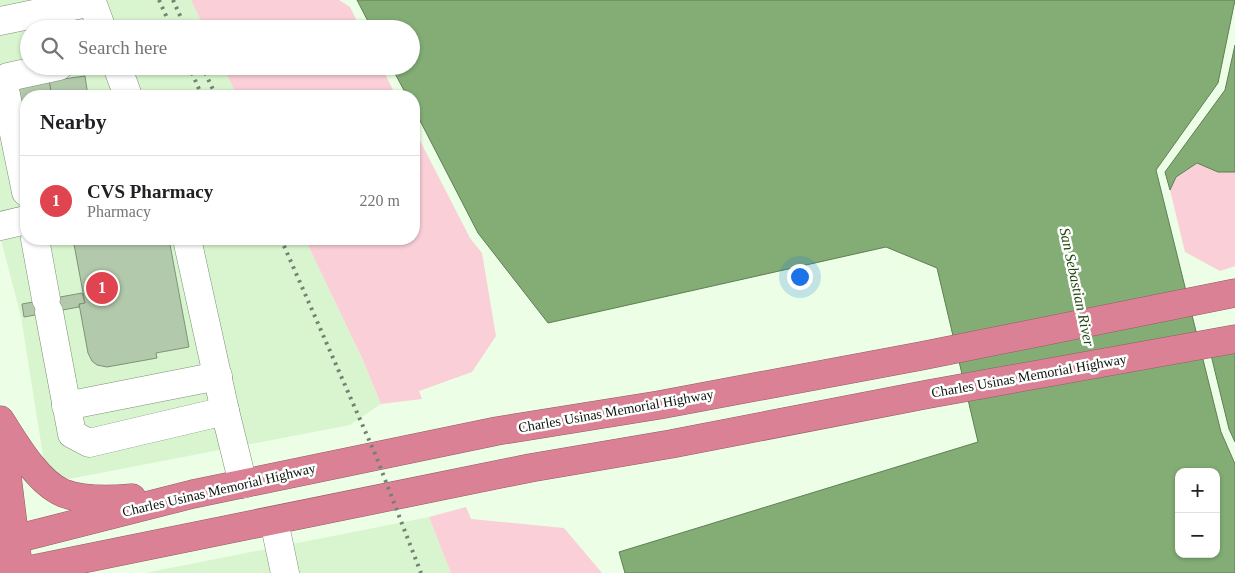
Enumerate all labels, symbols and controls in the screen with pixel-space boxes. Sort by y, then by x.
search box [20,20,420,75]
icon: search [38,34,66,62]
text: Search here [78,37,167,58]
text: Nearby [40,110,107,134]
text: CVS Pharmacy [87,181,213,202]
text: 1 [52,192,60,209]
text: 220 m [360,192,400,209]
text: Pharmacy [87,203,151,220]
water label: San Sebastian River [1057,226,1097,348]
your location [787,264,813,290]
pin: 1 [86,269,118,307]
street label: Charles Usinas Memorial Highway [930,351,1128,401]
street label: Charles Usinas Memorial Highway [517,386,715,436]
street label: Charles Usinas Memorial Highway [121,460,317,520]
map controls [1175,468,1220,558]
button: + [1175,468,1220,513]
button: − [1175,513,1220,558]

